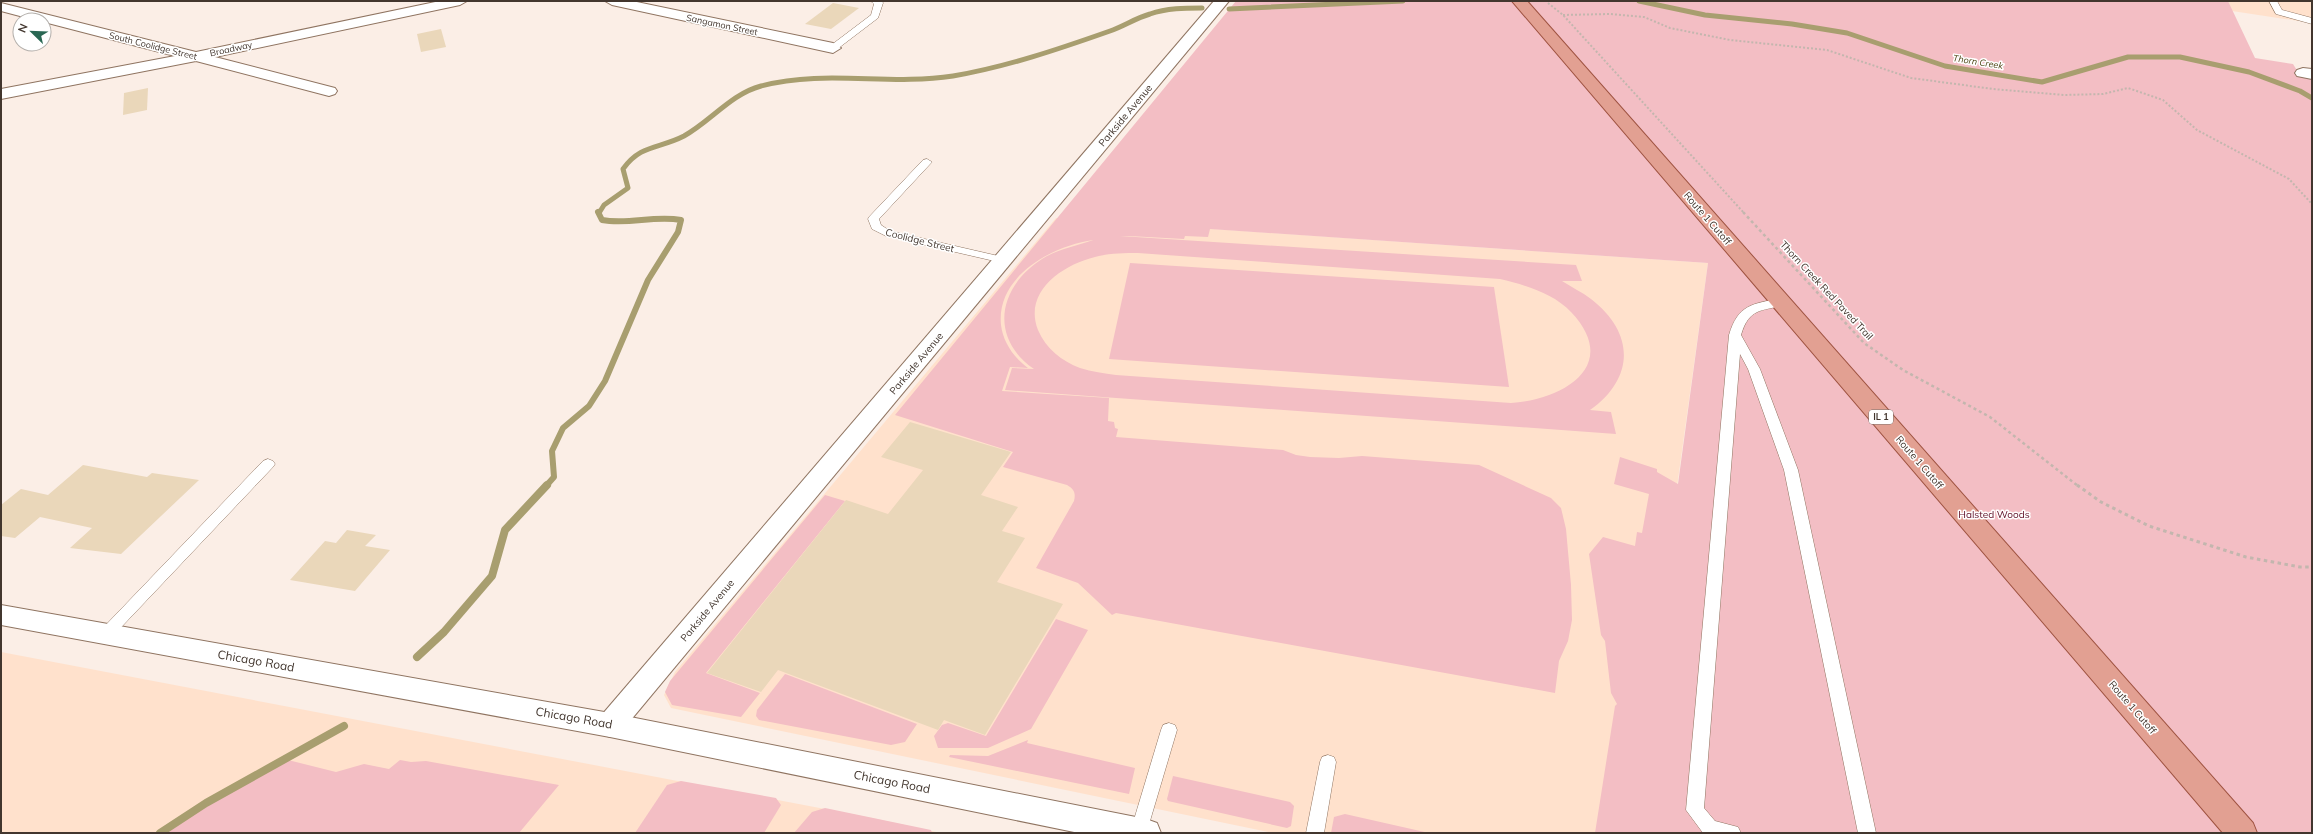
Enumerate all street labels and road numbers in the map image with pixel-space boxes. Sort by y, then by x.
street label: Sangamon Street [685,12,759,37]
street label: South Coolidge Street [108,29,198,62]
street label: Broadway [209,39,254,59]
street label: Parkside Avenue [1096,82,1155,149]
street label: Route 1 Cutoff [1681,189,1735,248]
street label: Coolidge Street [884,226,956,255]
street label: Thorn Creek Red Paved Trail [1777,238,1876,343]
street label: Parkside Avenue [887,330,946,397]
road number: IL 1 [1869,410,1893,424]
street label: Route 1 Cutoff [1893,433,1947,492]
street label: Parkside Avenue [678,577,737,644]
street label: Chicago Road [216,646,296,675]
street label: Route 1 Cutoff [2106,678,2160,737]
street label: Chicago Road [534,703,614,732]
street label: Chicago Road [852,767,932,796]

